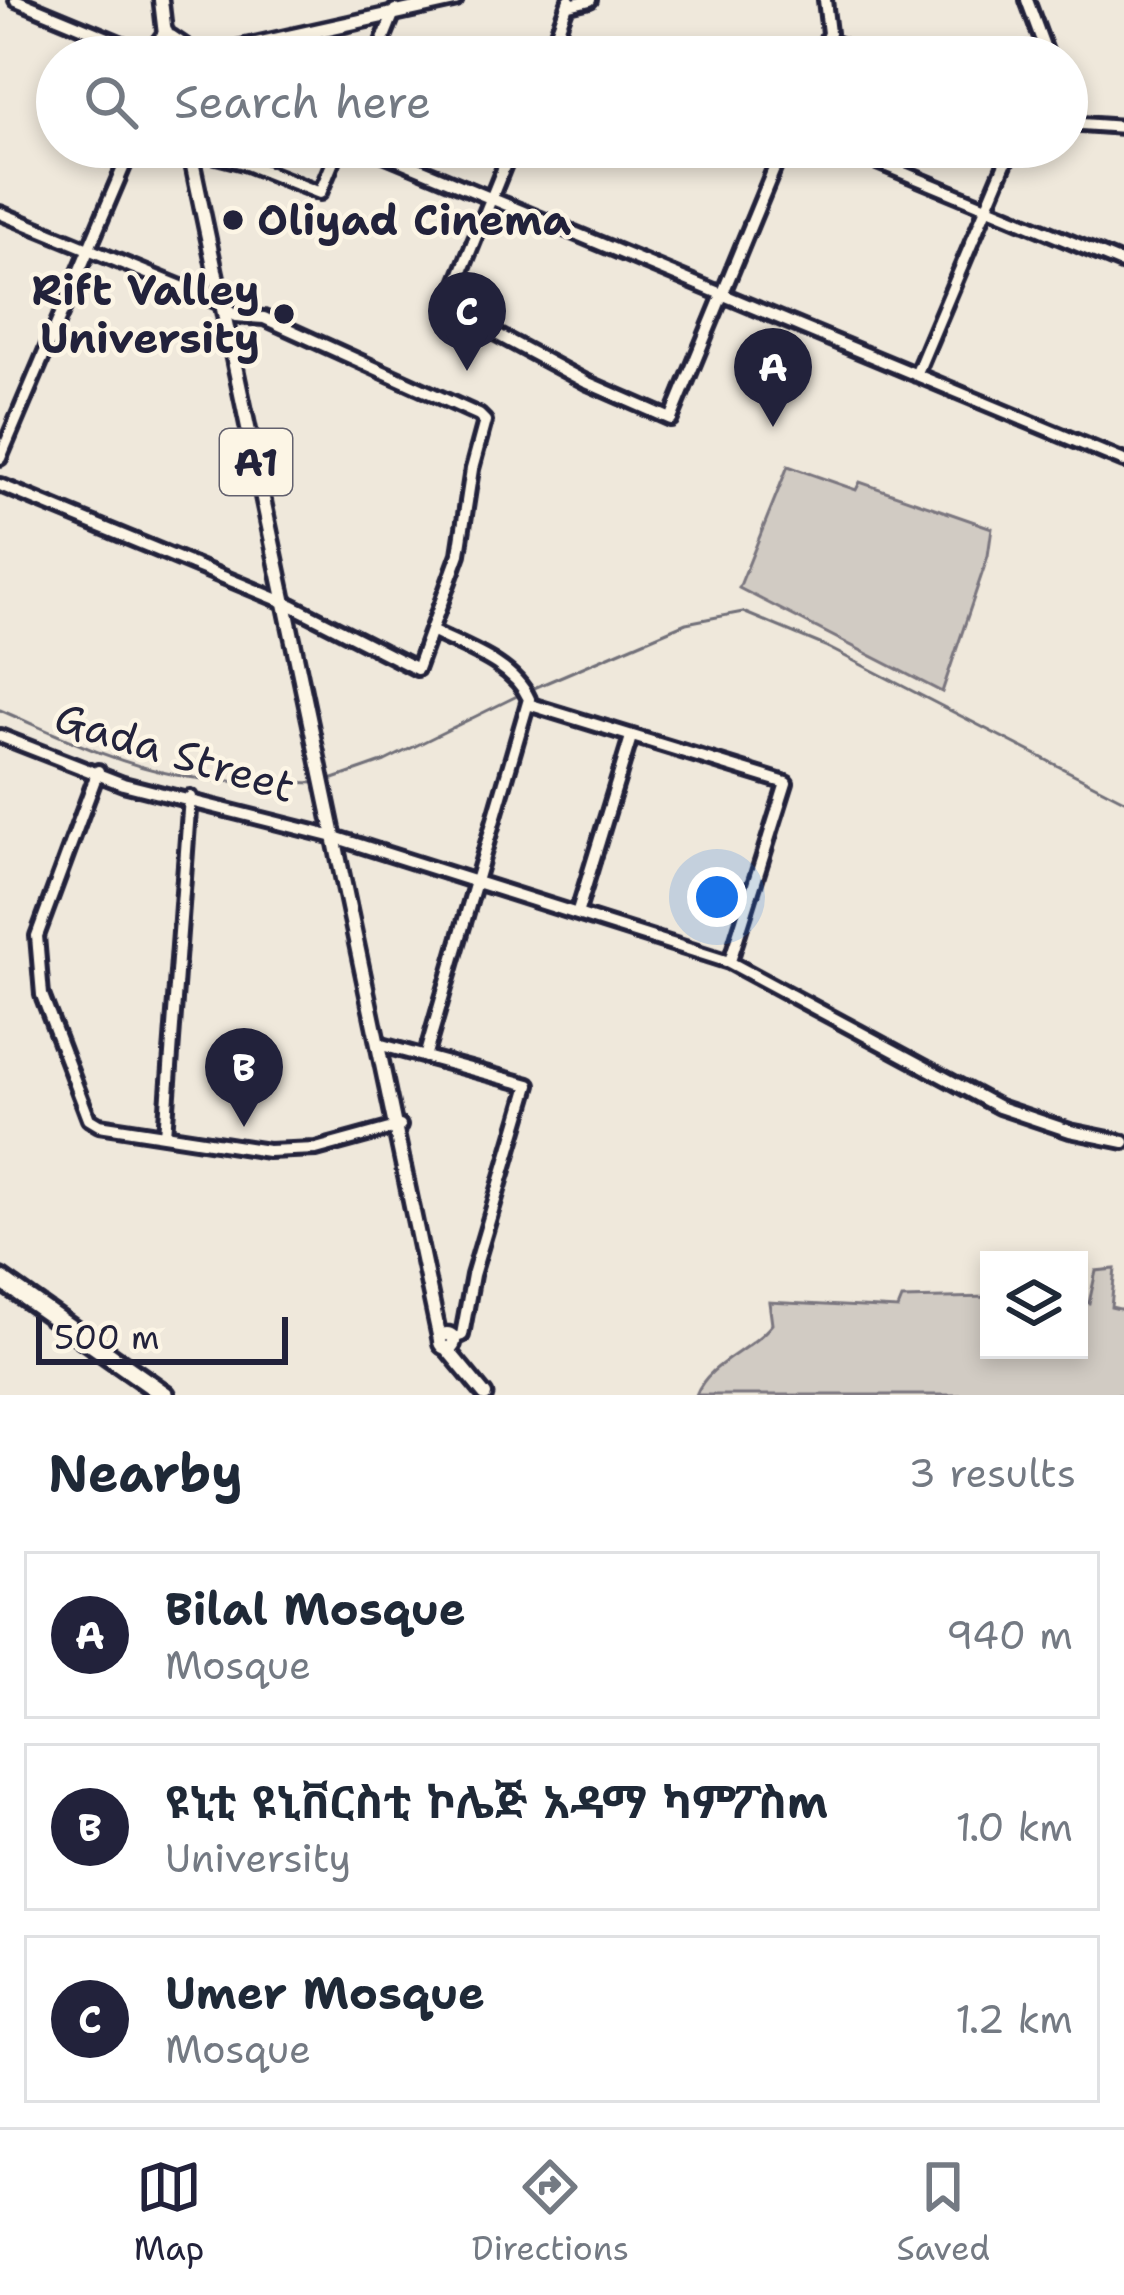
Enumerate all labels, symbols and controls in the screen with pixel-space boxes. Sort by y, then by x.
search box [36,36,1088,168]
icon: search [78,69,144,135]
text: Search here [174,72,431,132]
place label: Oliyad Cinema [257,192,572,248]
marker: Oliyad Cinema [220,207,246,233]
place label: Rift Valley University [31,262,260,366]
pin: C [428,272,506,371]
marker: Rift Valley University [271,301,297,327]
pin: A [734,328,812,427]
road number: A1 [220,429,292,495]
street label: Gada Street [48,689,302,815]
your location [687,867,747,927]
pin: B [205,1028,283,1127]
map controls [980,1251,1088,1359]
button: layers [980,1251,1088,1359]
scale bar [36,1311,288,1364]
text: 500 m [54,1315,160,1360]
text: Nearby [48,1439,243,1507]
text: 3 results [909,1447,1076,1499]
text: Bilal Mosque [165,1579,466,1639]
text: A [75,1609,105,1661]
text: 940 m [946,1609,1073,1661]
text: Mosque [165,1639,311,1691]
text: ዩኒቲ ዩኒቨርስቲ ኮሌጅ አዳማ ካምፖስm [165,1772,828,1832]
text: B [78,1801,102,1853]
text: 1.0 km [956,1801,1073,1853]
text: University [165,1832,351,1884]
text: Umer Mosque [165,1963,485,2023]
text: C [78,1993,102,2045]
text: 1.2 km [955,1993,1073,2045]
text: Mosque [165,2023,311,2075]
tab: Map [134,2154,204,2271]
tab: Directions [472,2154,629,2271]
tab: Saved [897,2154,990,2271]

